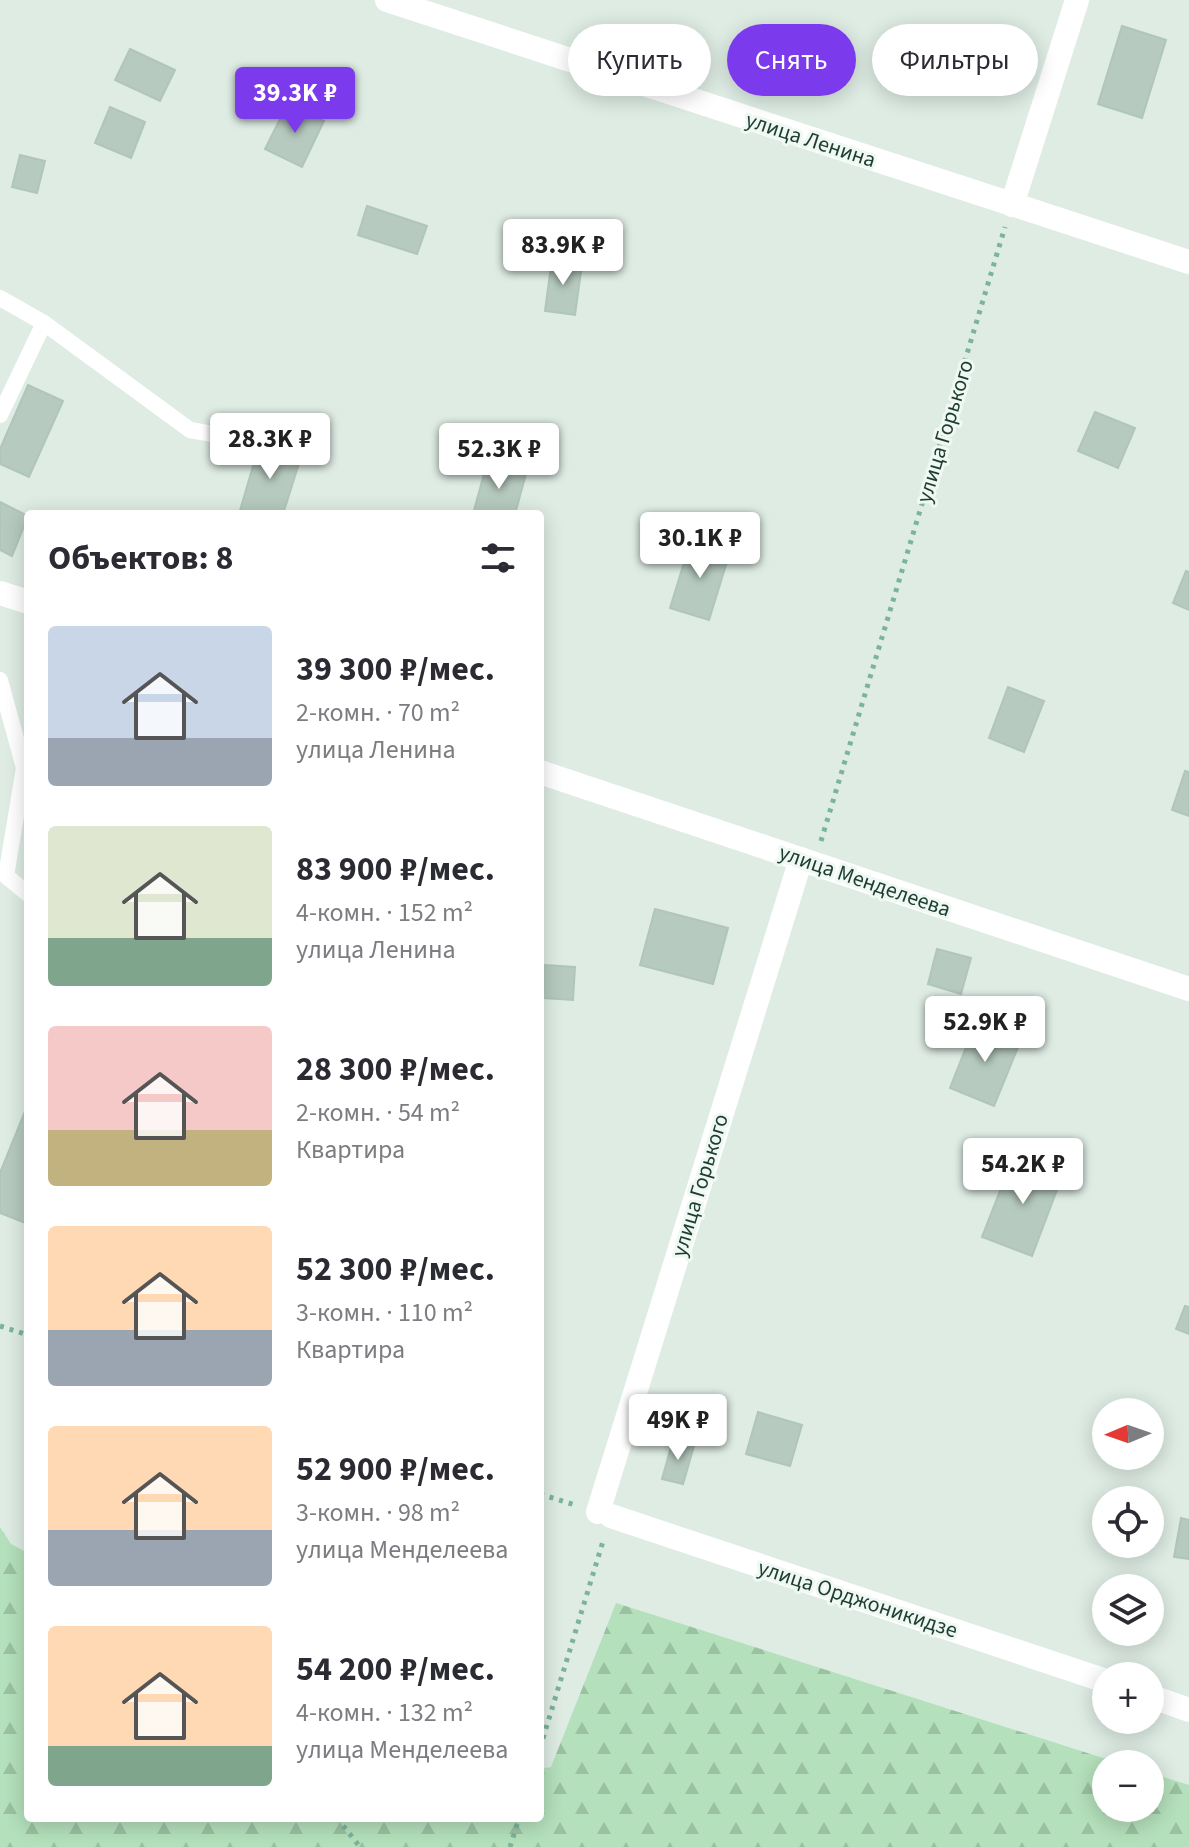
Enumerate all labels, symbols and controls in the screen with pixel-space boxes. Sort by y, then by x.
chip: Купить [568,24,711,96]
chip: Снять [727,24,856,96]
chip: Фильтры [872,24,1038,96]
pin: 39.3K ₽ [221,67,369,135]
text: 39.3K ₽ [253,74,337,111]
street label: улица Ленина [742,104,880,176]
pin: 83.9K ₽ [489,219,637,287]
text: 83.9K ₽ [521,226,605,263]
street label: улица Горького [908,356,982,507]
pin: 28.3K ₽ [196,413,344,481]
text: 28.3K ₽ [228,420,312,457]
pin: 52.3K ₽ [425,423,573,491]
text: 52.3K ₽ [457,430,541,467]
pin: 30.1K ₽ [626,512,774,580]
text: 30.1K ₽ [658,519,742,556]
text: Объектов: 8 [48,534,233,583]
icon: filters [476,536,520,580]
text: 39 300 ₽/мес. [296,645,495,694]
icon: home [112,658,208,754]
text: 2-комн. · 70 m² [296,694,460,731]
text: улица Ленина [296,731,456,768]
street label: улица Менделеева [774,837,955,925]
text: 83 900 ₽/мес. [296,845,495,894]
icon: home [112,858,208,954]
text: 4-комн. · 152 m² [296,894,473,931]
text: улица Ленина [296,931,456,968]
pin: 52.9K ₽ [911,996,1059,1064]
text: 52.9K ₽ [943,1003,1027,1040]
text: 28 300 ₽/мес. [296,1045,495,1094]
icon: home [112,1058,208,1154]
text: 2-комн. · 54 m² [296,1094,460,1131]
street label: улица Горького [663,1110,737,1261]
text: Квартира [296,1131,405,1168]
pin: 54.2K ₽ [949,1138,1097,1206]
text: 54.2K ₽ [981,1145,1065,1182]
text: 52 300 ₽/мес. [296,1245,495,1294]
icon: home [112,1258,208,1354]
text: 3-комн. · 110 m² [296,1294,473,1331]
text: Квартира [296,1331,405,1368]
pin: 49K ₽ [622,1394,734,1462]
north arrow [1092,1398,1164,1470]
map controls [1092,1398,1164,1822]
text: 49K ₽ [647,1401,709,1438]
text: 52 900 ₽/мес. [296,1445,495,1494]
icon: home [112,1458,208,1554]
button: locate [1092,1486,1164,1558]
text: 3-комн. · 98 m² [296,1494,460,1531]
text: улица Менделеева [296,1531,508,1568]
street label: улица Орджоникидзе [754,1552,962,1646]
button: layers [1092,1574,1164,1646]
text: 54 200 ₽/мес. [296,1645,495,1694]
icon: home [112,1658,208,1754]
button: + [1092,1662,1164,1734]
text: 4-комн. · 132 m² [296,1694,473,1731]
text: улица Менделеева [296,1731,508,1768]
button: − [1092,1750,1164,1822]

